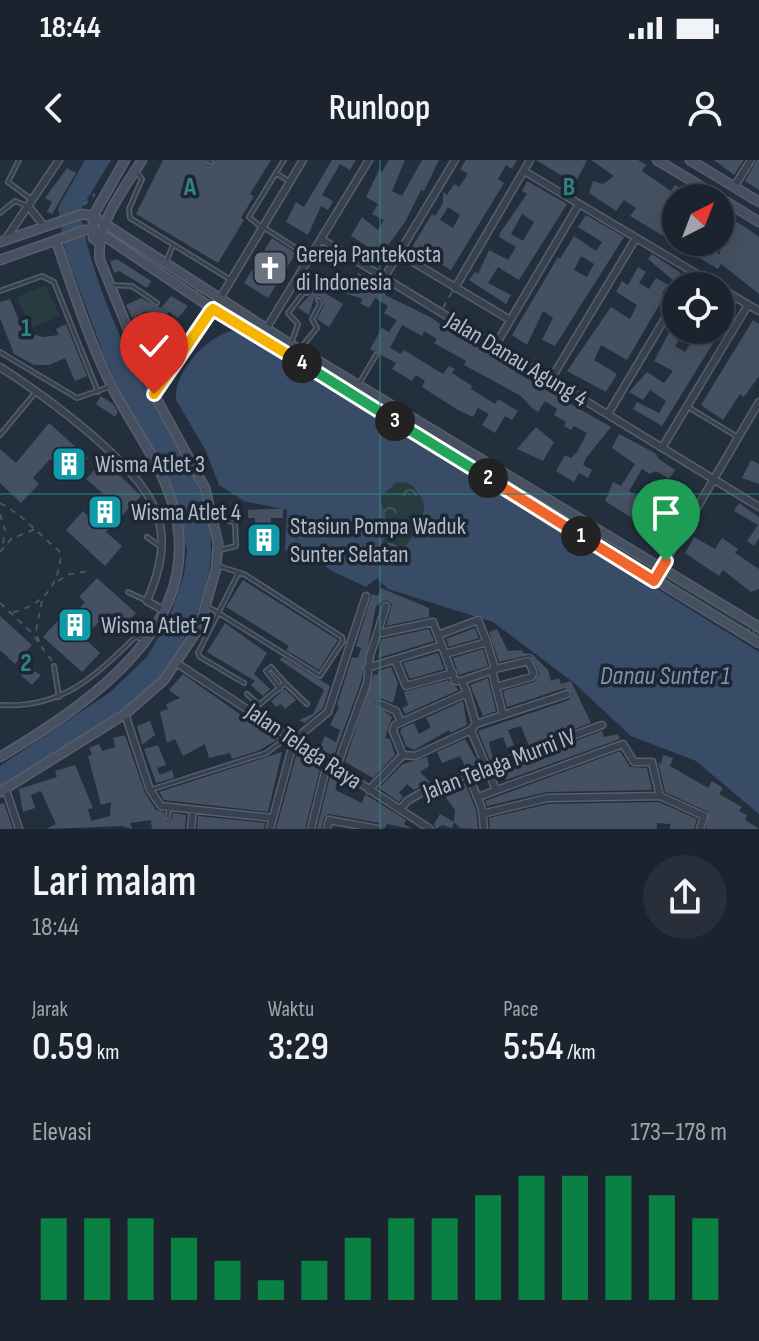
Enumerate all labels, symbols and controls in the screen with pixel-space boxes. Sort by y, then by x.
text: 18:44 [40,10,101,46]
icon: back [32,86,76,130]
icon: person [683,86,727,130]
text: Runloop [329,87,430,130]
text: A [183,172,197,203]
text: B [563,172,575,203]
north arrow [662,184,734,256]
map controls [662,184,734,344]
place label: Gereja Pantekosta di Indonesia [296,240,441,297]
church icon: Gereja Pantekosta di Indonesia [251,249,289,287]
button: locate [662,272,734,344]
street label: Jalan Danau Agung 4 [440,305,593,413]
pin [120,312,188,394]
text: 1 [21,313,31,344]
icon: check [132,324,176,368]
pin: 4 [282,343,322,383]
text: 4 [297,349,307,376]
pin: 3 [375,401,415,441]
text: 3 [390,407,400,434]
building icon: Wisma Atlet 3 [50,445,88,483]
place label: Wisma Atlet 3 [95,450,205,479]
pin: 2 [468,458,508,498]
text: 2 [483,464,493,491]
pin [632,479,700,561]
icon: arrive [644,491,688,535]
building icon: Wisma Atlet 4 [86,493,124,531]
place label: Wisma Atlet 4 [131,498,241,527]
place label: Stasiun Pompa Waduk Sunter Selatan [290,512,466,569]
pin: 1 [561,516,601,556]
building icon: Stasiun Pompa Waduk Sunter Selatan [245,521,283,559]
text: 1 [577,522,585,549]
building icon: Wisma Atlet 7 [56,606,94,644]
place label: Wisma Atlet 7 [101,611,211,640]
text: 2 [20,648,32,679]
water label: Danau Sunter 1 [600,661,730,692]
street label: Jalan Telaga Raya [239,696,367,796]
street label: Jalan Telaga Murni IV [418,722,580,807]
text: Lari malam [32,855,197,908]
button: share [643,855,727,939]
text: 18:44 [32,912,79,943]
text: Jarak [32,996,68,1023]
text: Waktu [268,996,314,1023]
text: Pace [503,996,538,1023]
text: 0.59 [32,1023,93,1071]
text: 3:29 [268,1023,329,1071]
text: 5:54 [503,1023,563,1071]
text: km [93,1039,119,1066]
text: /km [563,1039,596,1066]
text: Elevasi [32,1117,92,1148]
text: 173–178 m [631,1117,727,1148]

